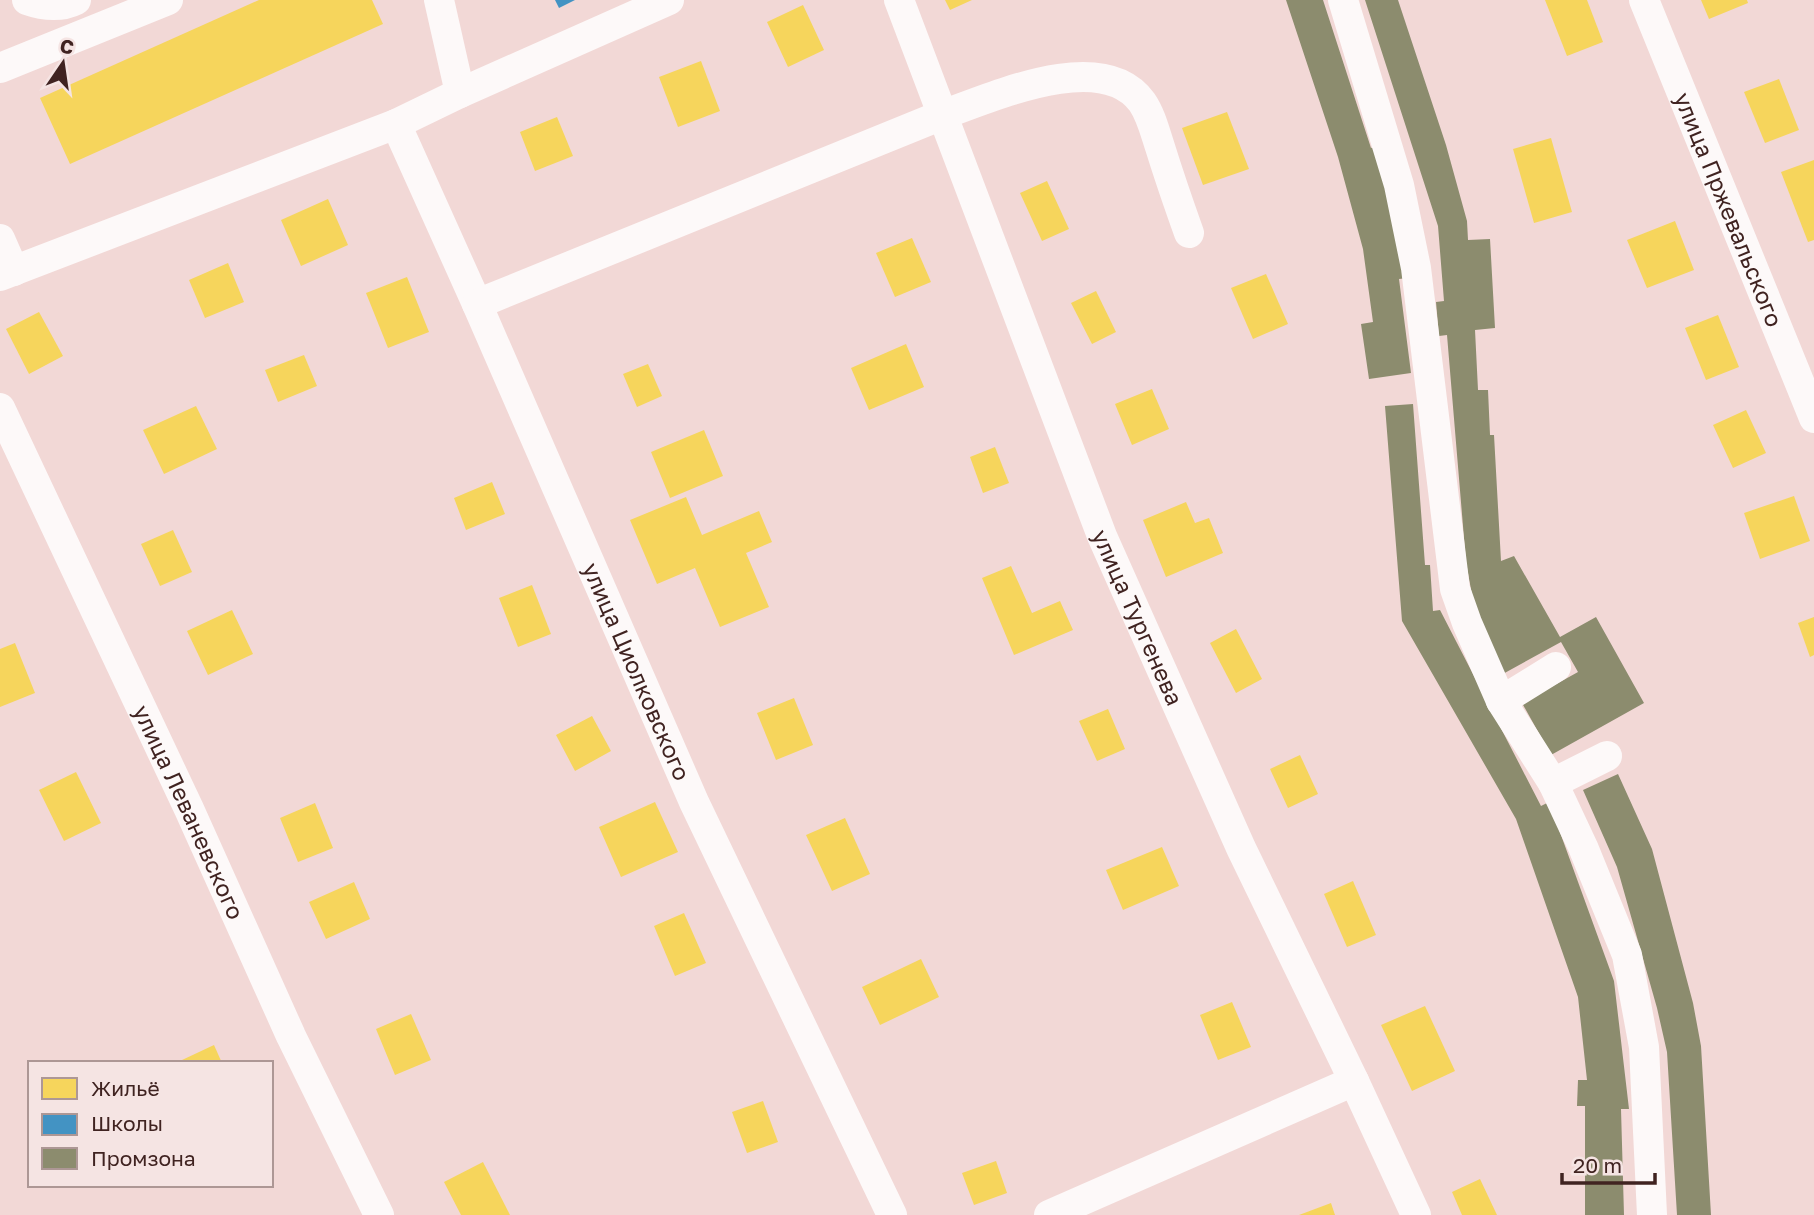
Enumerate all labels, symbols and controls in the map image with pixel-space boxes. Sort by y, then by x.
north arrow [28,28,98,98]
text: С [58,33,76,59]
street label: улица Пржевальского [1669,88,1789,331]
street label: улица Тургенева [1087,525,1190,710]
street label: улица Циолковского [577,558,697,784]
street label: улица Леваневского [128,700,251,923]
legend [28,1061,273,1187]
text: Жильё [91,1075,160,1101]
text: Школы [91,1110,163,1136]
scale bar [1562,1142,1655,1186]
text: Промзона [91,1145,196,1171]
text: 20 m [1573,1152,1622,1178]

